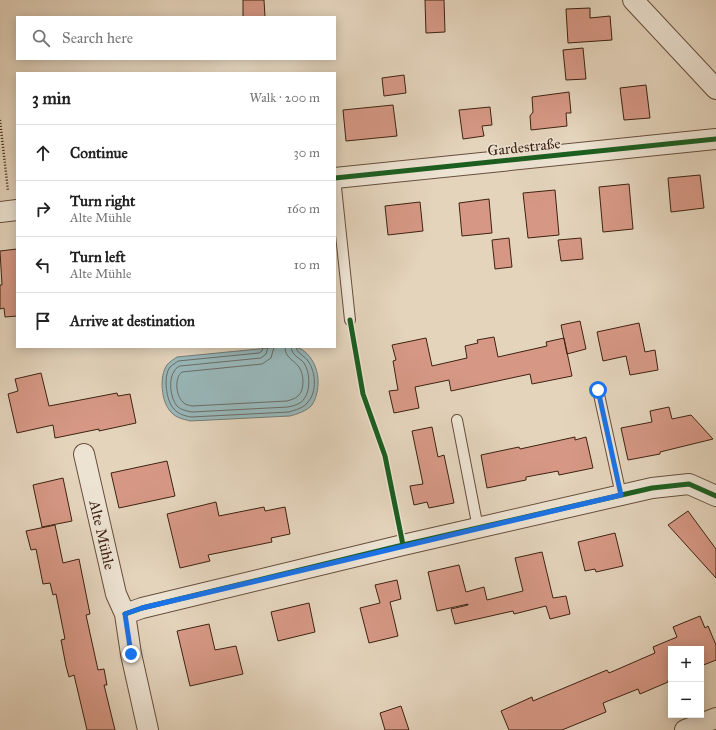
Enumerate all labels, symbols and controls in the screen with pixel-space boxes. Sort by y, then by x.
search box [16,16,336,60]
icon: search [30,27,52,49]
text: Search here [62,29,133,47]
text: 3 min [32,88,71,109]
text: Walk · 200 m [250,90,320,106]
street label: Gardestraße [487,134,561,160]
icon: ahead [32,142,54,164]
text: Continue [70,144,128,162]
text: 30 m [294,145,320,161]
text: Turn right [70,192,135,210]
icon: right [32,198,54,220]
text: 160 m [287,201,320,217]
text: Alte Mühle [70,210,131,226]
text: Turn left [70,248,126,266]
icon: left [32,254,54,276]
text: 10 m [294,257,320,273]
text: Alte Mühle [70,266,131,282]
icon: arrive [32,310,54,332]
text: Arrive at destination [70,312,195,330]
route start [589,381,607,399]
street label: Alte Mühle [85,498,119,572]
route end [122,645,140,663]
map controls [668,646,704,718]
button: + [668,646,704,682]
button: − [668,682,704,718]

